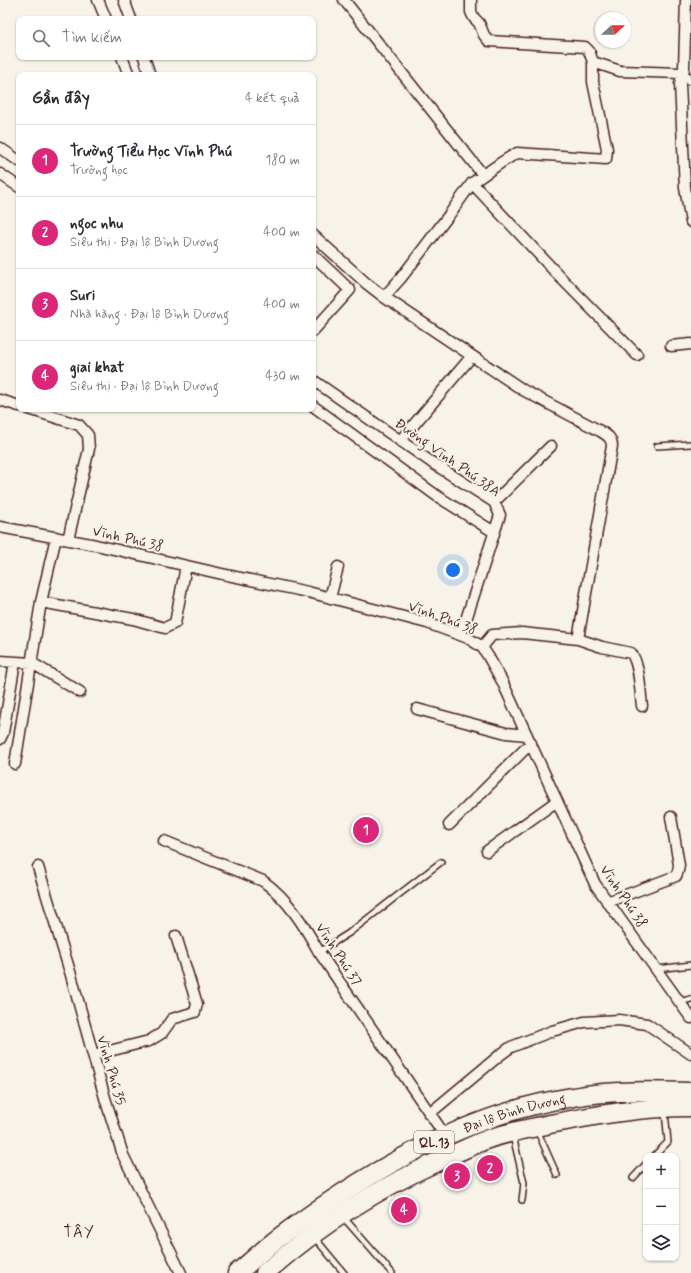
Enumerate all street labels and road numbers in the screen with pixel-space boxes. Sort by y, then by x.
street label: Đường Vĩnh Phú 38A [390,415,504,503]
street label: Vĩnh Phú 38 [91,522,165,556]
street label: Vĩnh Phú 38 [406,597,480,639]
street label: Vĩnh Phú 38 [596,862,651,931]
street label: Vĩnh Phú 37 [311,920,365,989]
street label: Vĩnh Phú 35 [92,1033,130,1107]
street label: Đại lộ Bình Dương [460,1090,567,1138]
road number: QL.13 [414,1131,454,1153]

